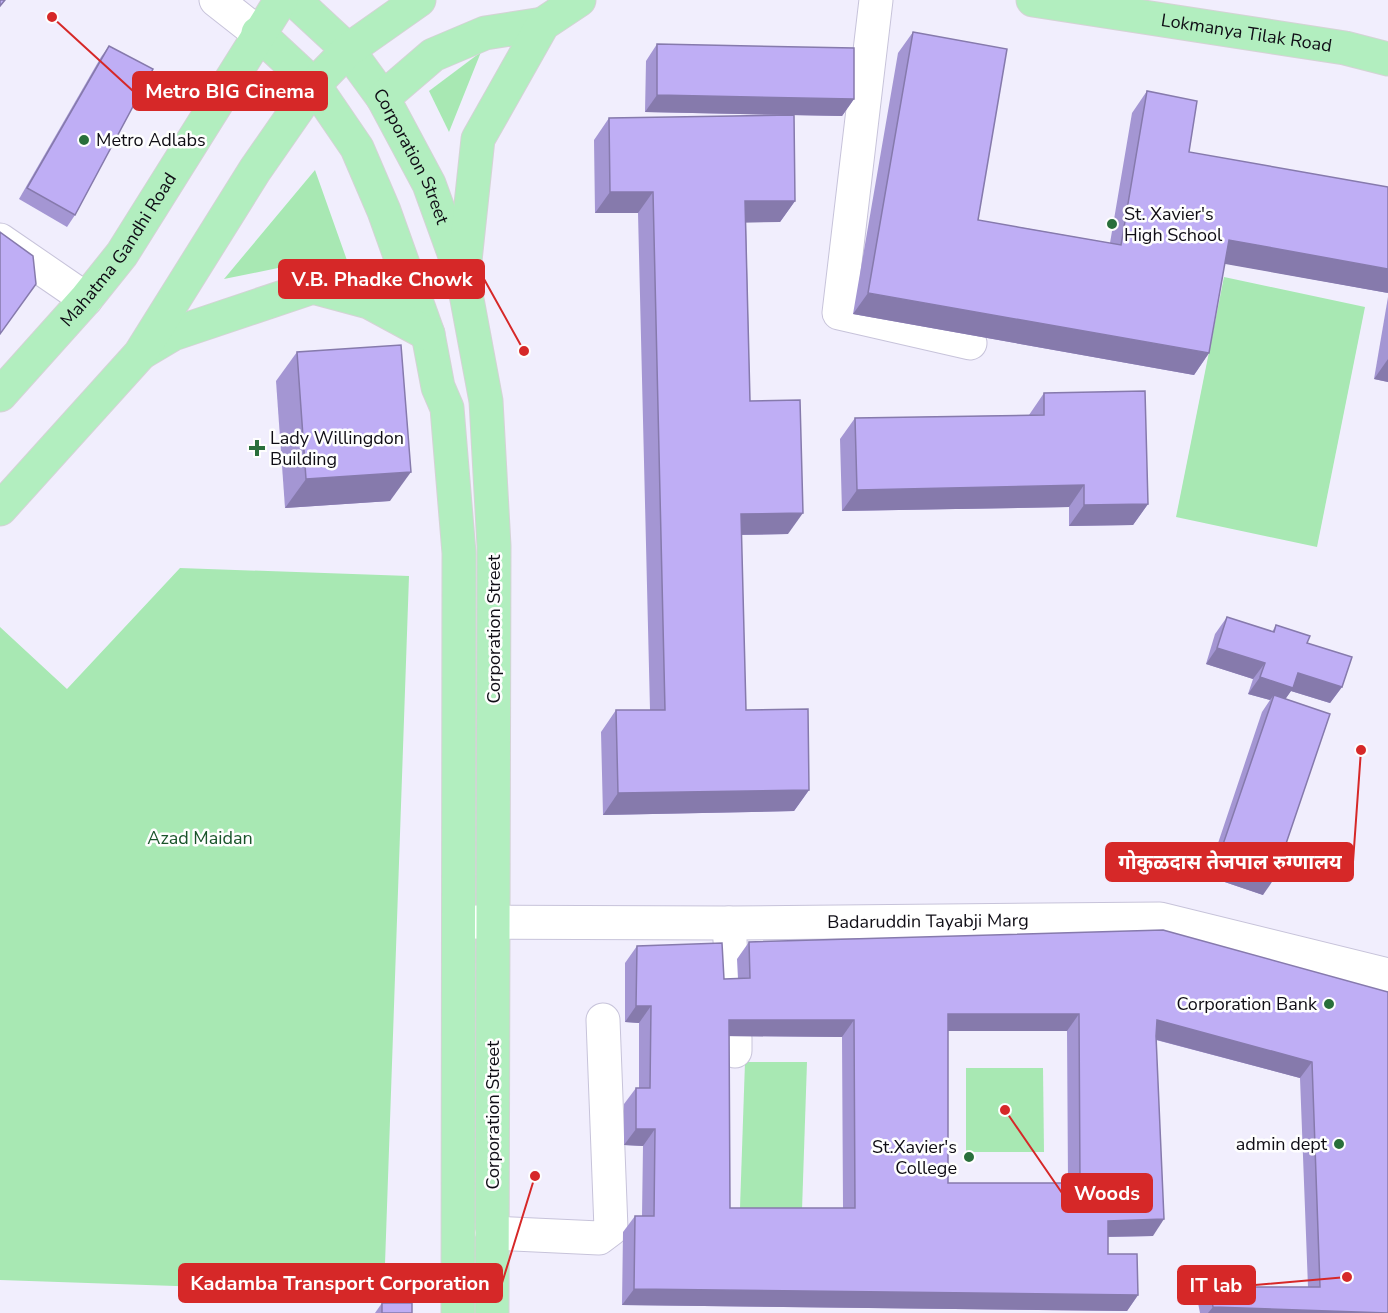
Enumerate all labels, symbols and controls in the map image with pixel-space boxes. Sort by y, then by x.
street label: Lokmanya Tilak Road [1159,8,1334,58]
callout: Metro BIG Cinema [133,72,327,110]
text: Metro BIG Cinema [145,78,315,105]
street label: Corporation Street [368,83,455,228]
place label: Metro Adlabs [96,128,206,152]
marker: Metro Adlabs [77,133,91,147]
street label: Mahatma Gandhi Road [55,168,182,332]
place label: St. Xavier's High School [1124,202,1223,247]
marker: St. Xavier's High School [1105,217,1119,231]
callout: V.B. Phadke Chowk [279,260,484,298]
text: V.B. Phadke Chowk [291,266,474,293]
place label: Lady Willingdon Building [270,426,404,471]
marker: Lady Willingdon Building [248,439,266,457]
street label: Corporation Street [482,554,506,703]
park label: Azad Maidan [147,826,253,850]
callout: गोकुळदास तेजपाल रुग्णालय [1106,843,1353,881]
text: गोकुळदास तेजपाल रुग्णालय [1118,849,1342,876]
street label: Badaruddin Tayabji Marg [827,908,1029,934]
place label: Corporation Bank [1176,992,1318,1016]
marker: Corporation Bank [1322,997,1336,1011]
street label: Corporation Street [481,1040,505,1189]
place label: admin dept [1236,1132,1328,1156]
place label: St.Xavier's College [872,1135,957,1180]
marker: admin dept [1332,1137,1346,1151]
marker: St.Xavier's College [962,1150,976,1164]
callout: Woods [1062,1174,1152,1212]
text: Woods [1074,1180,1140,1207]
callout: Kadamba Transport Corporation [179,1264,502,1302]
callout: IT lab [1178,1266,1255,1304]
text: Kadamba Transport Corporation [190,1270,490,1297]
text: IT lab [1190,1272,1242,1299]

